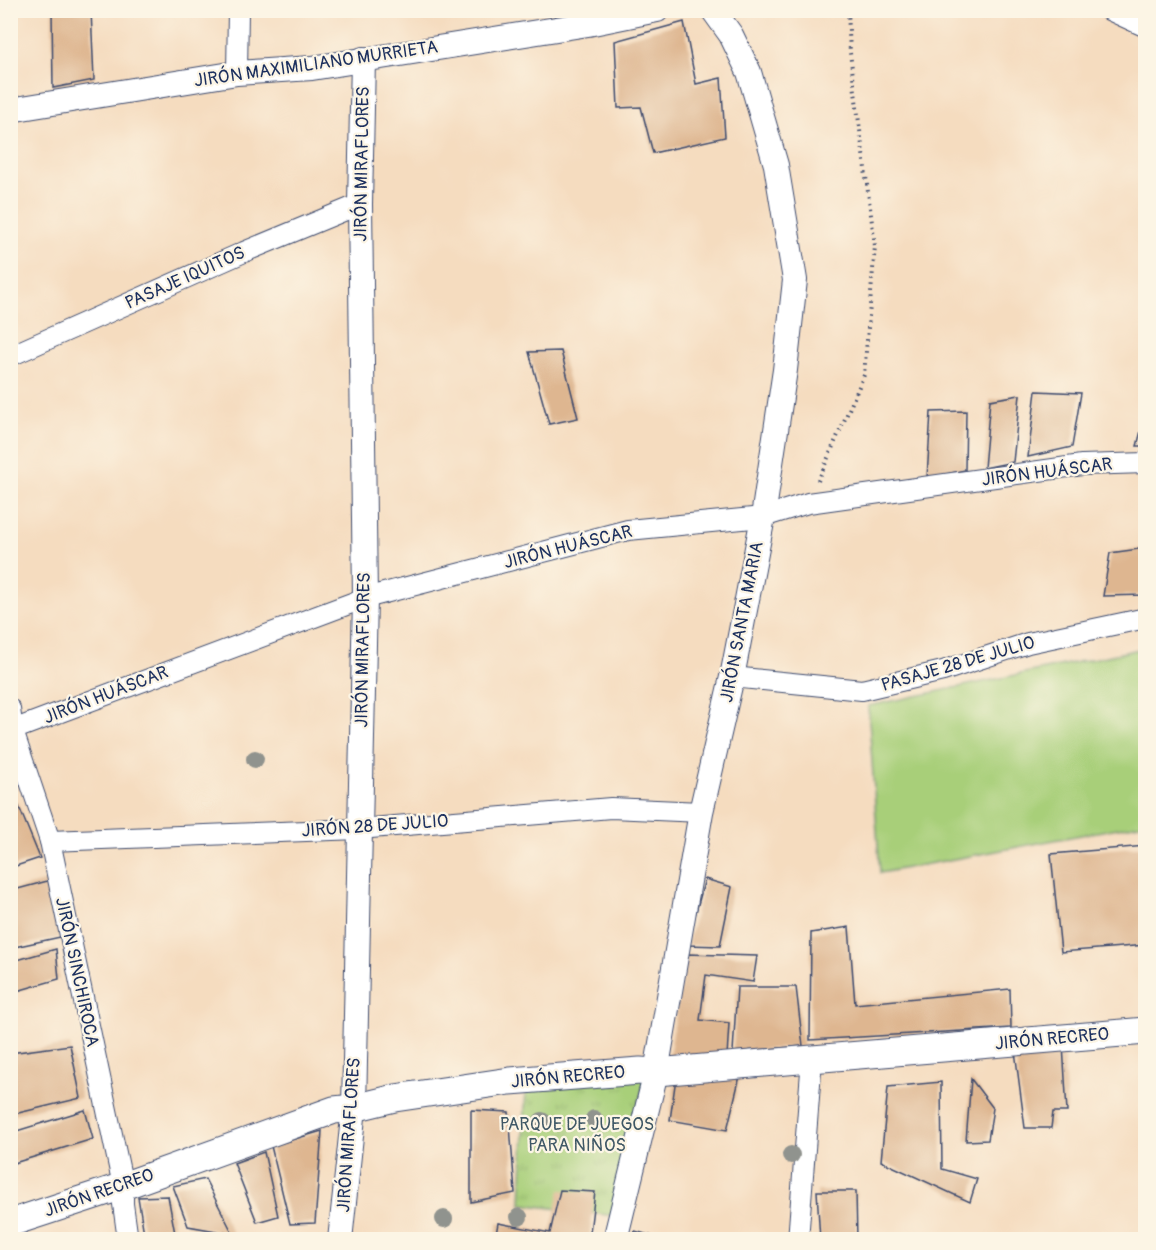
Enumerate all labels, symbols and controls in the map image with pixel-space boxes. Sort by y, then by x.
street label: JIRÓN MAXIMILIANO MURRIETA [192,34,440,93]
street label: JIRÓN MIRAFLORES [348,86,375,242]
street label: PASAJE IQUITOS [122,241,248,315]
street label: JIRÓN HUÁSCAR [980,452,1114,491]
street label: JIRÓN HUÁSCAR [501,519,635,574]
street label: JIRÓN SANTA MARIA [714,539,769,704]
street label: JIRÓN MIRAFLORES [349,572,376,728]
street label: PASAJE 28 DE JULIO [879,631,1037,697]
street label: JIRÓN HUÁSCAR [40,660,171,729]
street label: JIRÓN 28 DE JULIO [301,808,449,843]
street label: JIRÓN SINCHIROCA [50,895,105,1049]
street label: JIRÓN RECREO [994,1022,1110,1055]
street label: JIRÓN MIRAFLORES [331,1057,366,1213]
street label: JIRÓN RECREO [510,1060,626,1093]
park label: PARQUE DE JUEGOS PARA NIÑOS [500,1113,654,1157]
street label: JIRÓN RECREO [41,1163,157,1223]

